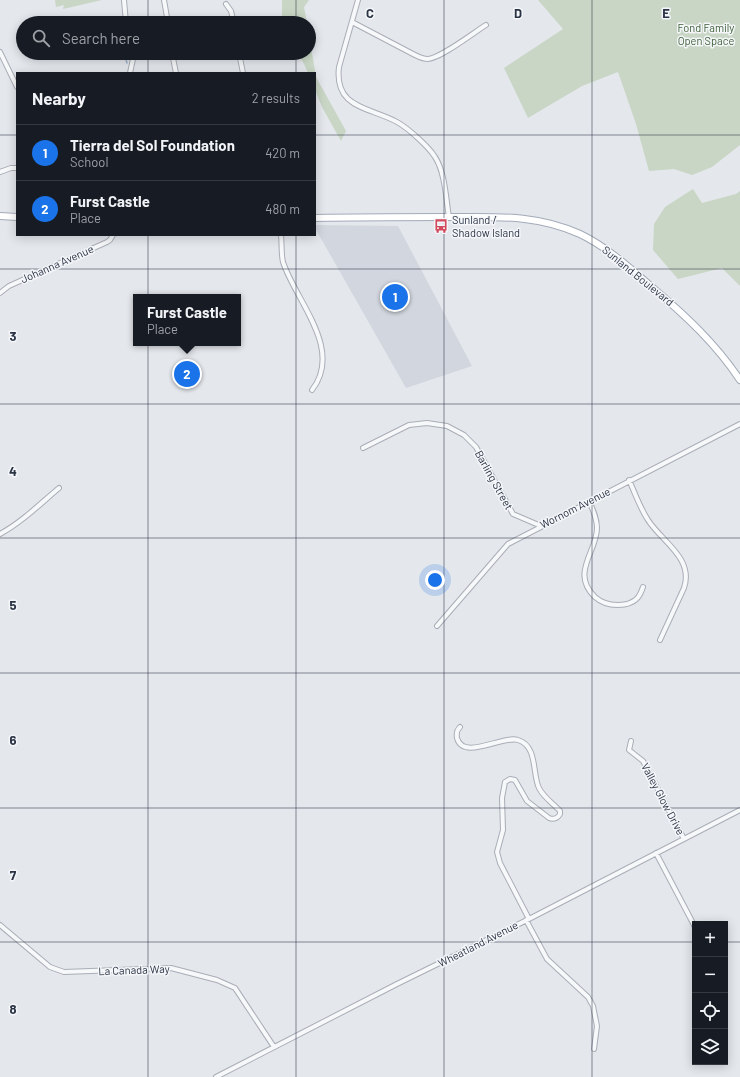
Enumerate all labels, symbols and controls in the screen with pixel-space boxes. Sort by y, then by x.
text: C [366,5,374,21]
text: D [514,5,522,21]
text: E [662,5,670,21]
search box [16,16,316,60]
park label: Fond Family Open Space [678,21,734,47]
icon: search [30,27,52,49]
text: Search here [62,29,140,47]
text: Nearby [32,88,86,108]
text: 2 results [252,90,300,106]
text: Tierra del Sol Foundation [70,136,235,154]
text: 1 [43,145,47,161]
text: 420 m [265,145,300,161]
text: School [70,154,108,170]
text: Furst Castle [70,192,150,210]
text: 2 [41,201,49,217]
text: 480 m [265,201,300,217]
text: Place [70,210,101,226]
place label: Sunland / Shadow Island [452,213,520,239]
bus stop icon: Sunland / Shadow Island [433,218,449,234]
street label: Johanna Avenue [18,242,95,285]
street label: Sunland Boulevard [600,243,677,308]
pin: 1 [382,282,408,312]
popup [133,294,241,346]
text: Furst Castle [147,303,227,321]
text: Place [147,321,178,337]
text: 3 [9,328,17,344]
pin: 2 [174,359,200,389]
street label: Barling Street [473,448,516,512]
text: 4 [9,463,17,479]
street label: Wornom Avenue [537,484,612,531]
your location [425,570,445,590]
text: 5 [9,597,17,613]
text: 6 [10,732,17,748]
street label: Valley Glow Drive [639,761,688,837]
text: 7 [10,867,17,883]
street label: Wheatland Avenue [436,918,520,969]
map controls [692,921,728,1065]
button: + [692,921,728,957]
button: − [692,957,728,993]
street label: La Canada Way [98,962,170,977]
button: locate [692,993,728,1029]
text: 8 [9,1001,17,1017]
button: layers [692,1029,728,1065]

